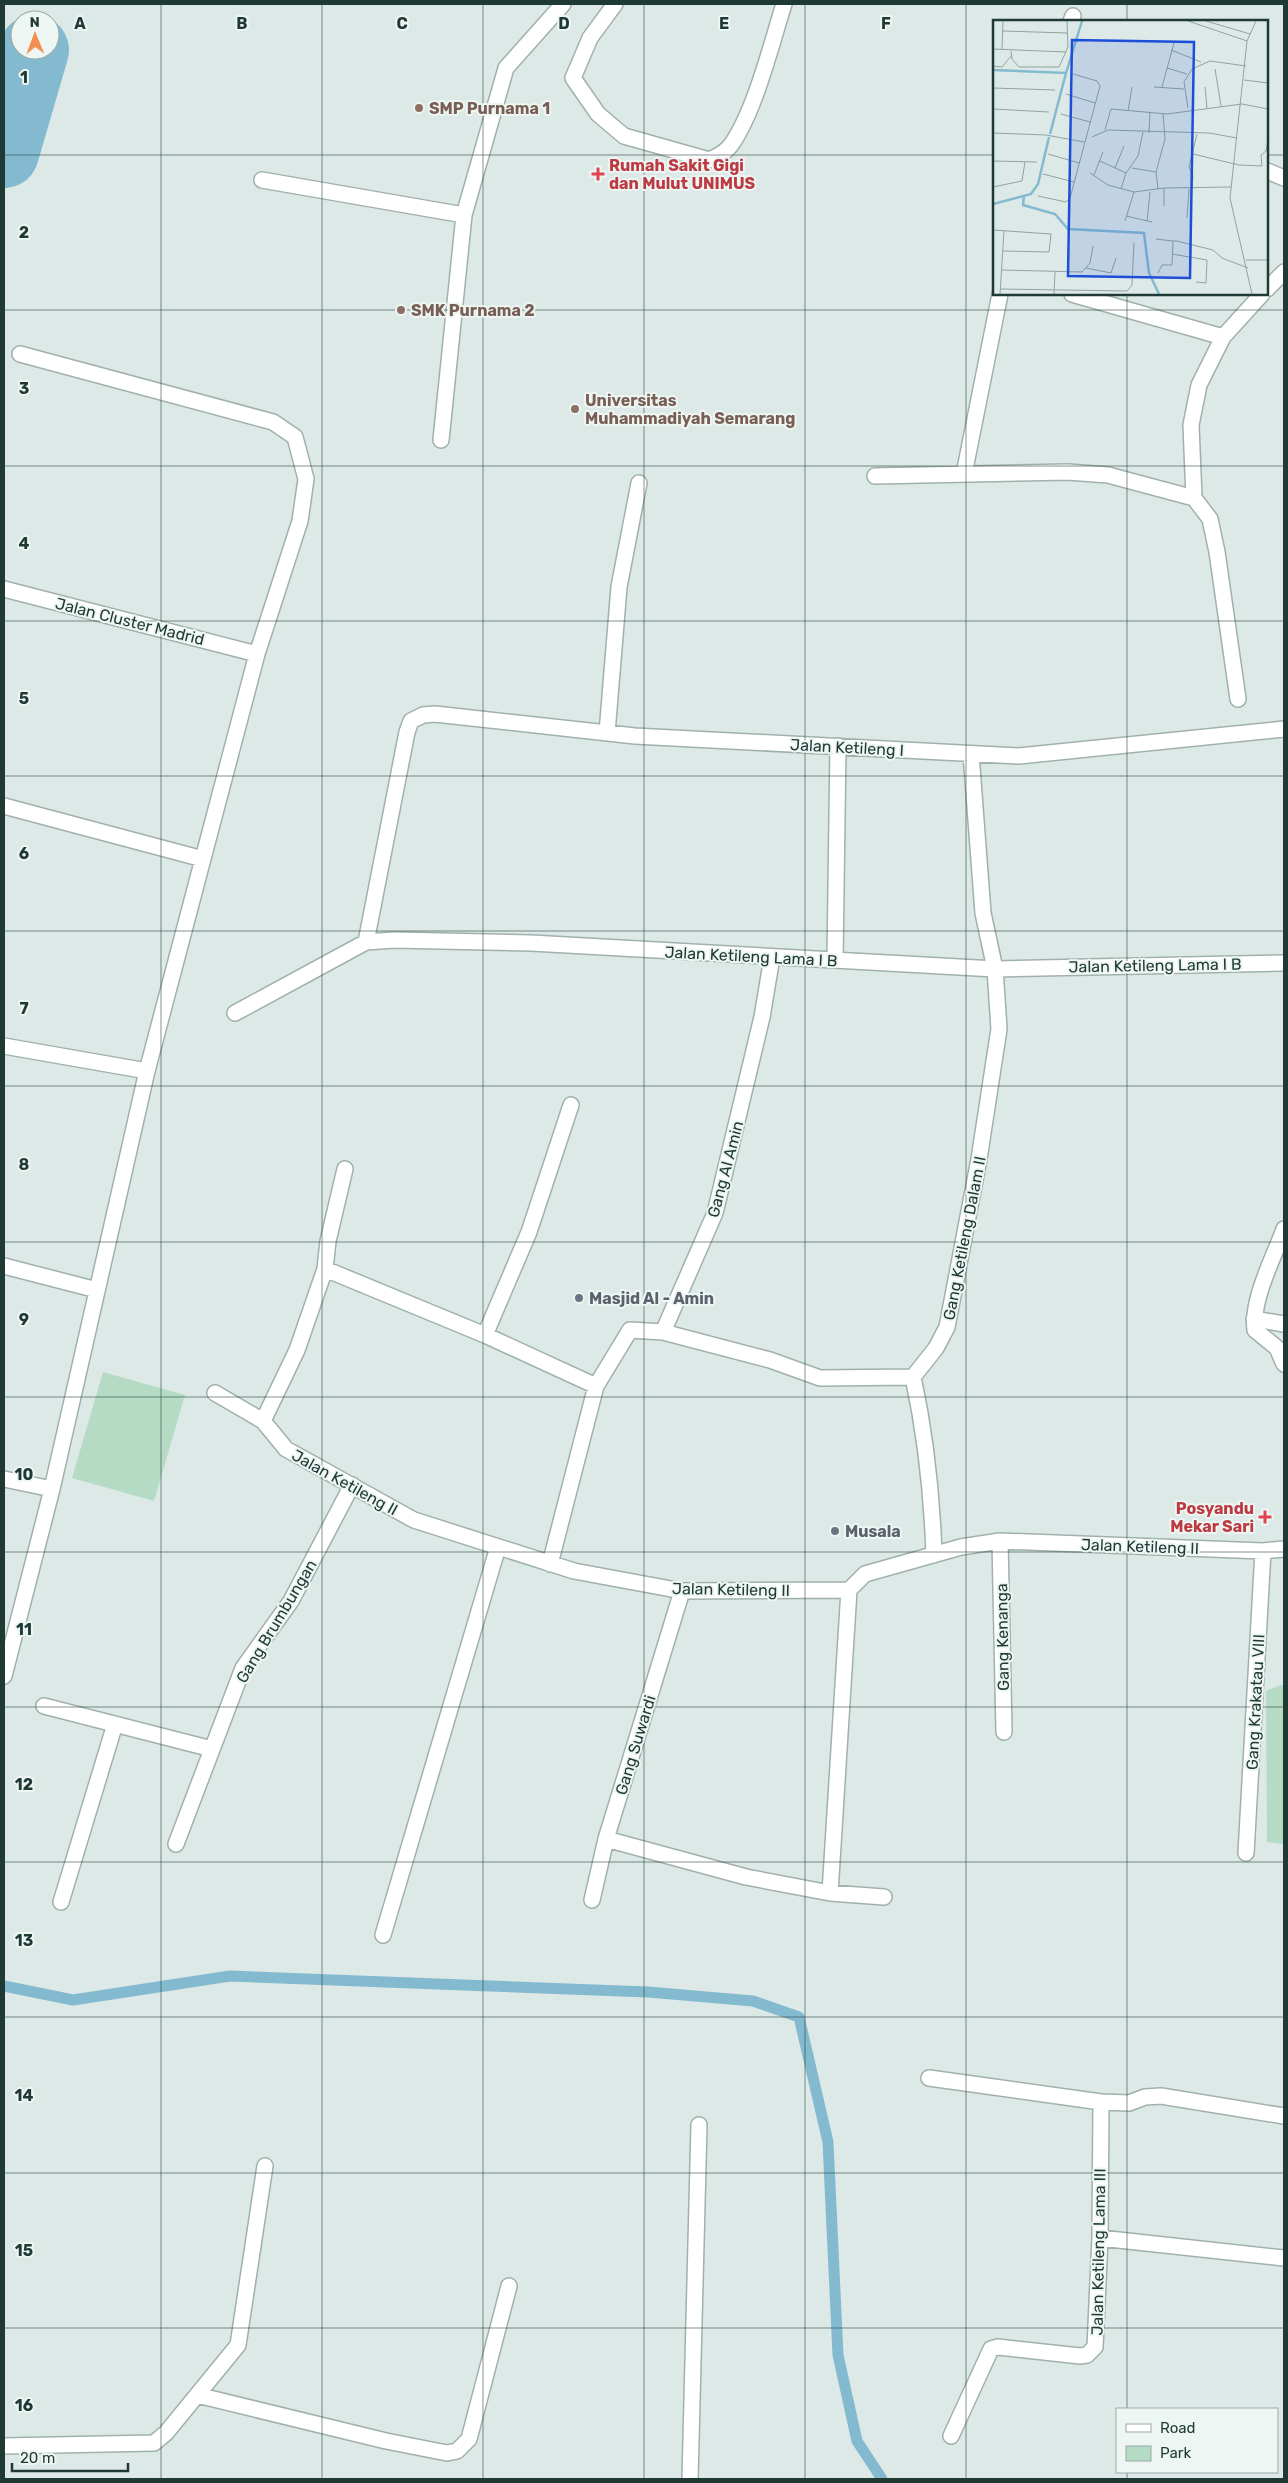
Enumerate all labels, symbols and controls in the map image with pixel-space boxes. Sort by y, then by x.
north arrow [10,10,60,60]
text: N [30,14,40,31]
text: A [74,14,86,33]
text: B [236,14,248,33]
text: C [396,14,408,33]
text: D [558,14,570,33]
text: E [719,14,729,33]
text: F [881,14,891,33]
inset map [993,20,1268,295]
text: 1 [20,68,28,87]
place label: SMP Purnama 1 [429,99,550,118]
marker: SMP Purnama 1 [413,102,425,114]
place label: Rumah Sakit Gigi dan Mulut UNIMUS [609,156,756,193]
marker: Rumah Sakit Gigi dan Mulut UNIMUS [591,167,605,181]
text: 2 [19,223,29,242]
place label: SMK Purnama 2 [411,301,535,320]
marker: SMK Purnama 2 [395,304,407,316]
text: 3 [19,379,29,398]
place label: Universitas Muhammadiyah Semarang [585,391,795,428]
marker: Universitas Muhammadiyah Semarang [569,403,581,415]
text: 4 [19,534,30,553]
street label: Jalan Cluster Madrid [53,594,206,649]
text: 5 [19,689,29,708]
street label: Jalan Ketileng I [790,735,904,760]
text: 6 [19,844,29,863]
street label: Jalan Ketileng Lama I B [664,942,838,971]
street label: Jalan Ketileng Lama I B [1068,954,1242,977]
text: 7 [19,999,29,1018]
street label: Gang Al Amin [703,1119,747,1219]
text: 8 [19,1155,30,1174]
street label: Gang Ketileng Dalam II [939,1155,990,1322]
place label: Masjid Al - Amin [589,1289,714,1308]
marker: Masjid Al - Amin [573,1292,585,1304]
text: 9 [19,1310,29,1329]
street label: Jalan Ketileng II [288,1445,401,1519]
text: 10 [15,1465,34,1484]
place label: Posyandu Mekar Sari [1170,1499,1254,1536]
marker: Posyandu Mekar Sari [1258,1510,1272,1524]
place label: Musala [845,1522,901,1541]
marker: Musala [829,1525,841,1537]
street label: Jalan Ketileng II [1081,1535,1199,1558]
street label: Gang Brumbungan [232,1556,321,1686]
street label: Jalan Ketileng II [672,1579,790,1600]
street label: Gang Kenanga [992,1583,1013,1691]
text: 11 [16,1620,32,1639]
street label: Gang Krakatau VIII [1242,1634,1269,1770]
street label: Gang Suwardi [611,1693,660,1797]
text: 12 [15,1775,33,1794]
text: 13 [15,1931,33,1950]
text: 14 [15,2086,34,2105]
street label: Jalan Ketileng Lama III [1088,2168,1109,2336]
text: 15 [15,2241,33,2260]
text: 16 [15,2396,33,2415]
legend [1116,2408,1278,2473]
text: Road [1160,2419,1196,2437]
scale bar [12,2440,129,2472]
text: Park [1160,2444,1191,2462]
text: 20 m [20,2449,55,2467]

